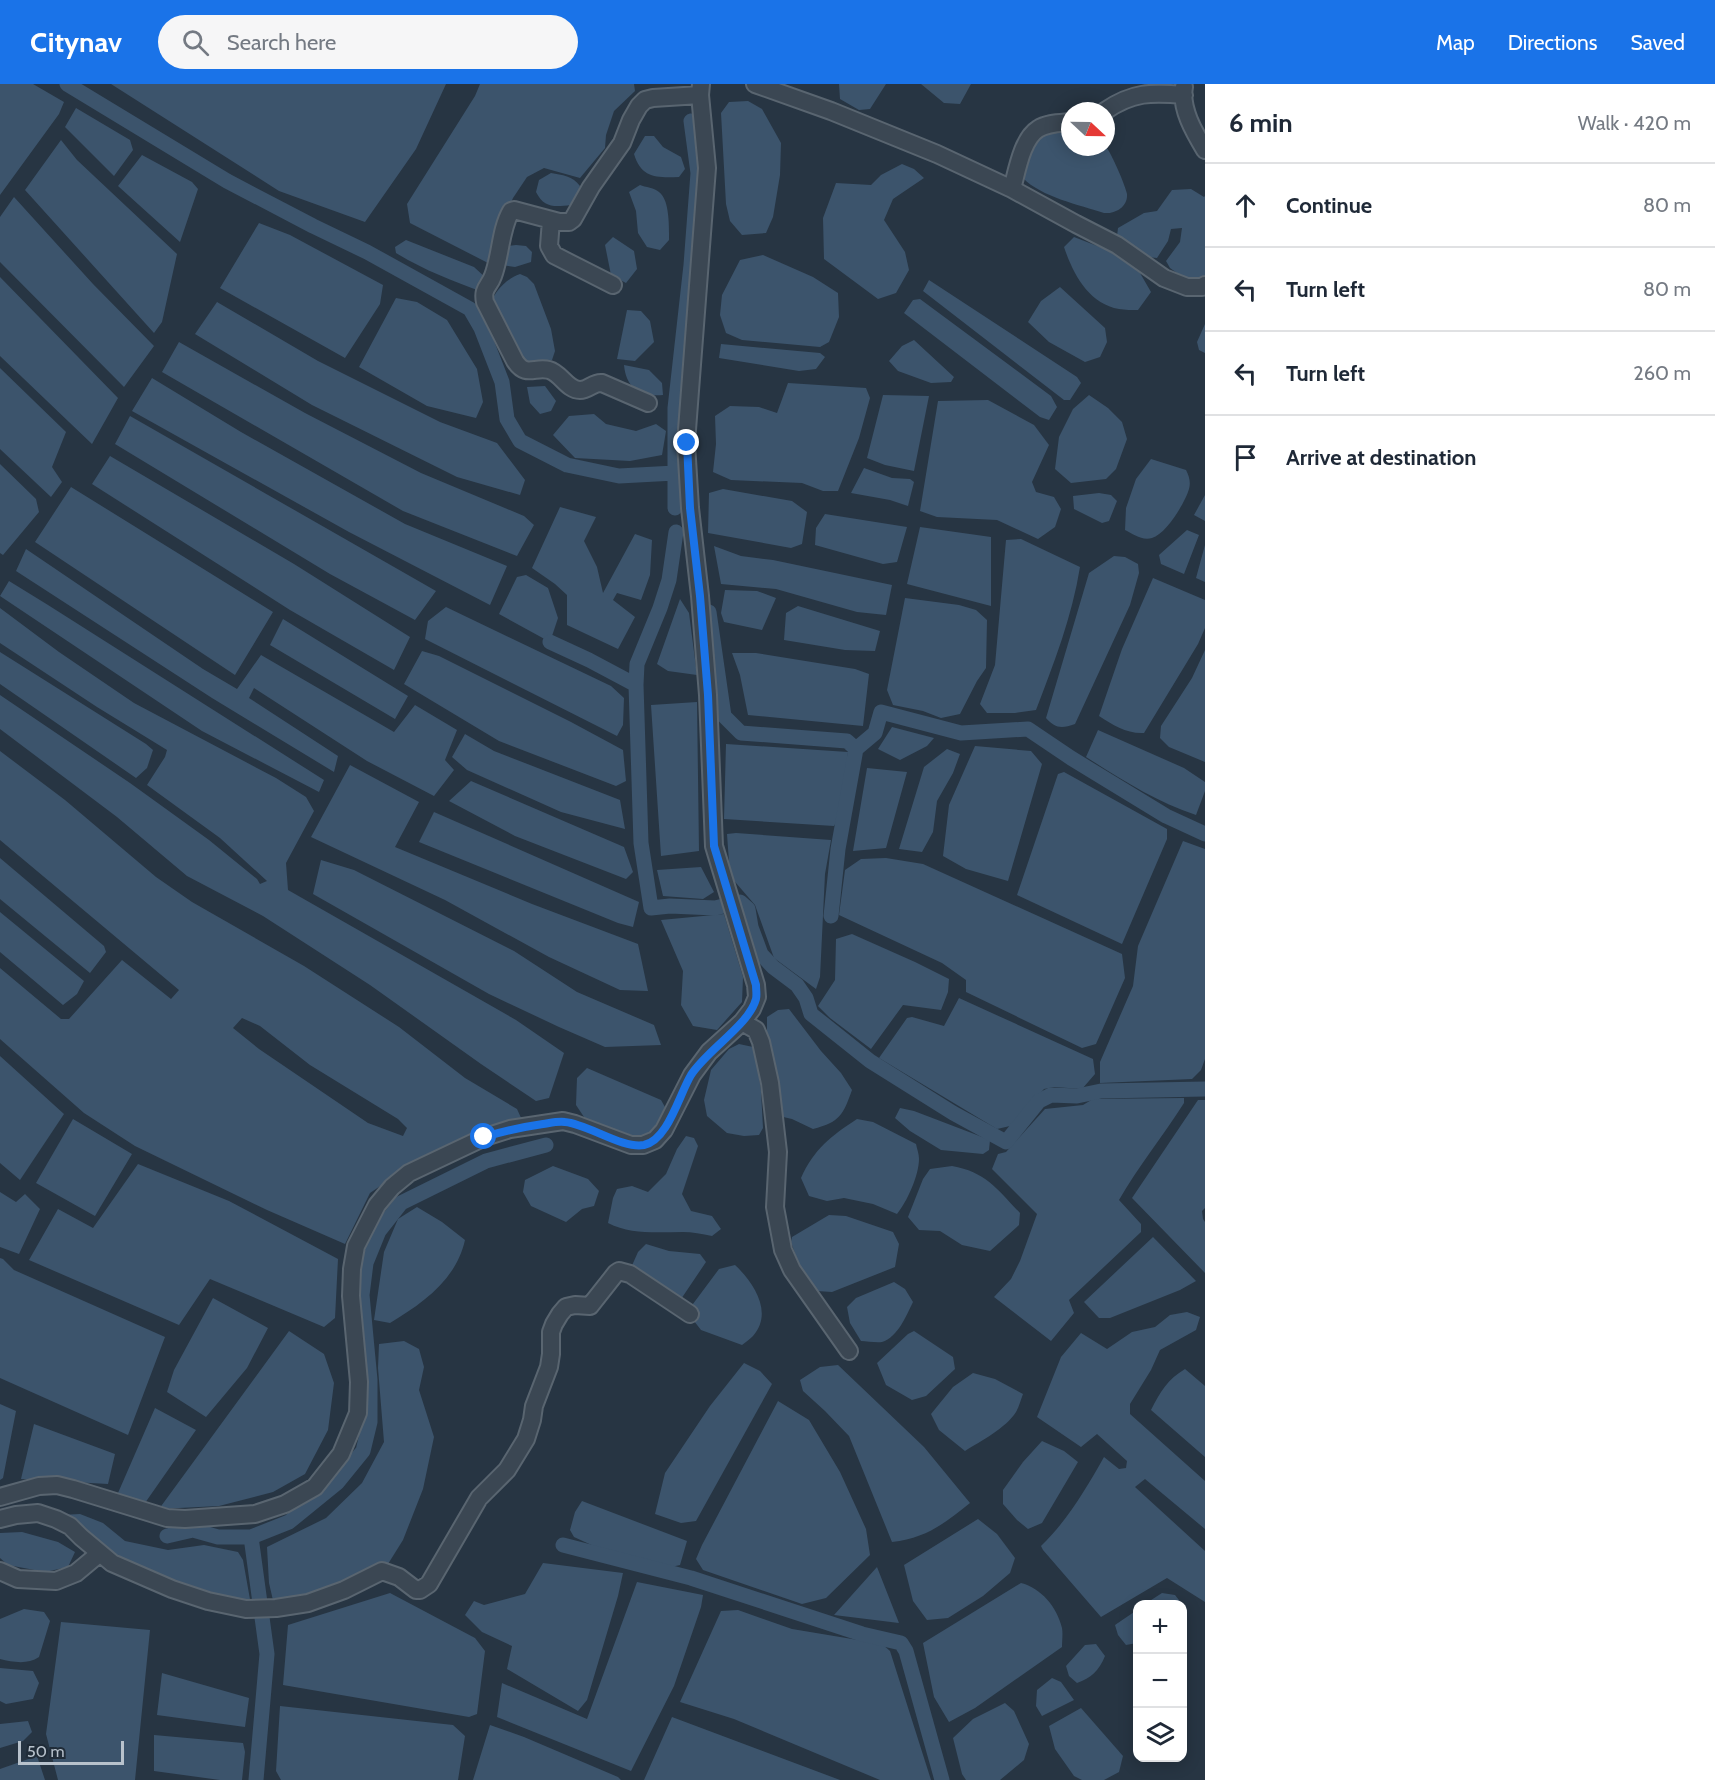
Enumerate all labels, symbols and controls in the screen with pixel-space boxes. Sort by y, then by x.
search box [158,15,578,69]
text: Citynav [30,25,122,59]
icon: search [179,26,212,59]
text: Search here [227,29,336,56]
text: Map [1436,30,1475,55]
text: Directions [1508,30,1597,55]
text: Saved [1630,30,1685,55]
north arrow [1061,102,1115,156]
text: 6 min [1229,107,1293,139]
text: Walk · 420 m [1578,111,1691,135]
icon: ahead [1229,189,1262,222]
text: Continue [1286,192,1372,219]
text: 80 m [1643,193,1691,217]
icon: left [1229,273,1262,306]
text: Turn left [1286,276,1365,303]
text: 80 m [1643,277,1691,301]
icon: left [1229,357,1262,390]
text: Turn left [1286,360,1365,387]
text: 260 m [1633,361,1691,385]
route end [673,429,699,455]
icon: arrive [1229,441,1262,474]
text: Arrive at destination [1286,444,1476,471]
route start [470,1123,496,1149]
map controls [1133,1600,1187,1762]
button: + [1133,1600,1187,1654]
button: − [1133,1654,1187,1708]
button: layers [1133,1708,1187,1762]
scale bar [18,1738,124,1766]
text: 50 m [27,1742,64,1761]

